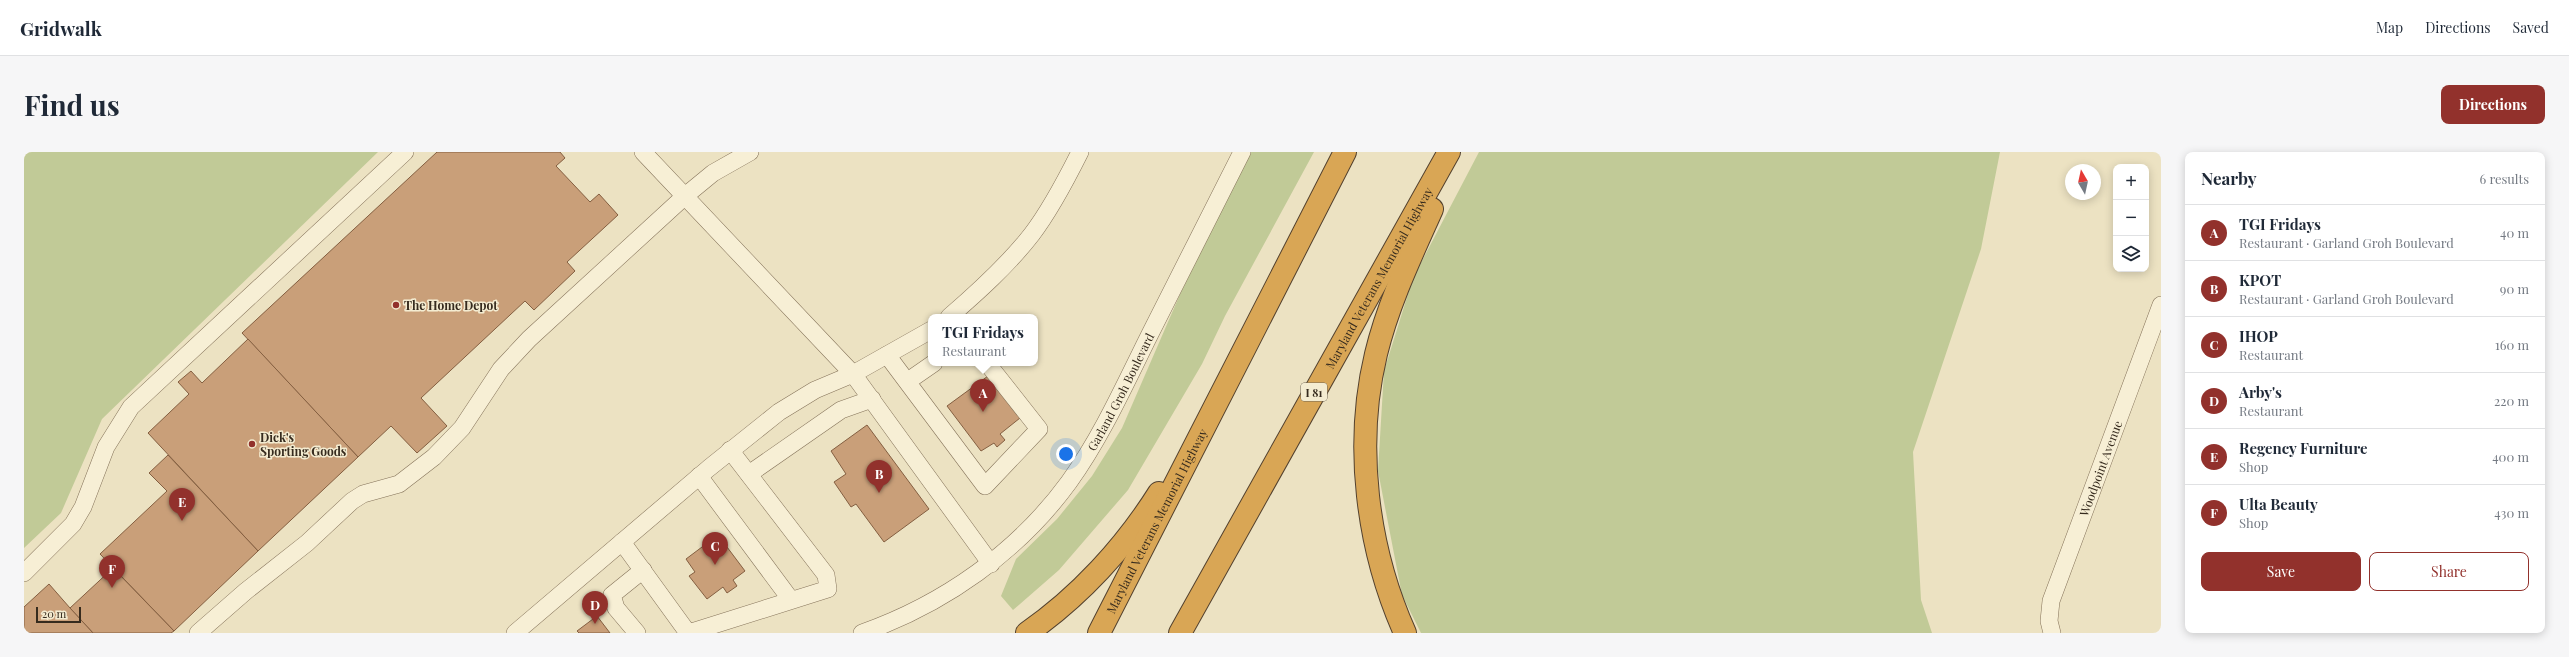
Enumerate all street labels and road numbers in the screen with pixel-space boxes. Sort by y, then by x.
street label: Maryland Veterans Memorial Highway [1321,184,1436,371]
street label: Garland Groh Boulevard [1083,330,1157,454]
road number: I 81 [1301,383,1327,401]
street label: Woodpoint Avenue [2075,418,2125,519]
street label: Maryland Veterans Memorial Highway [1102,426,1210,616]

